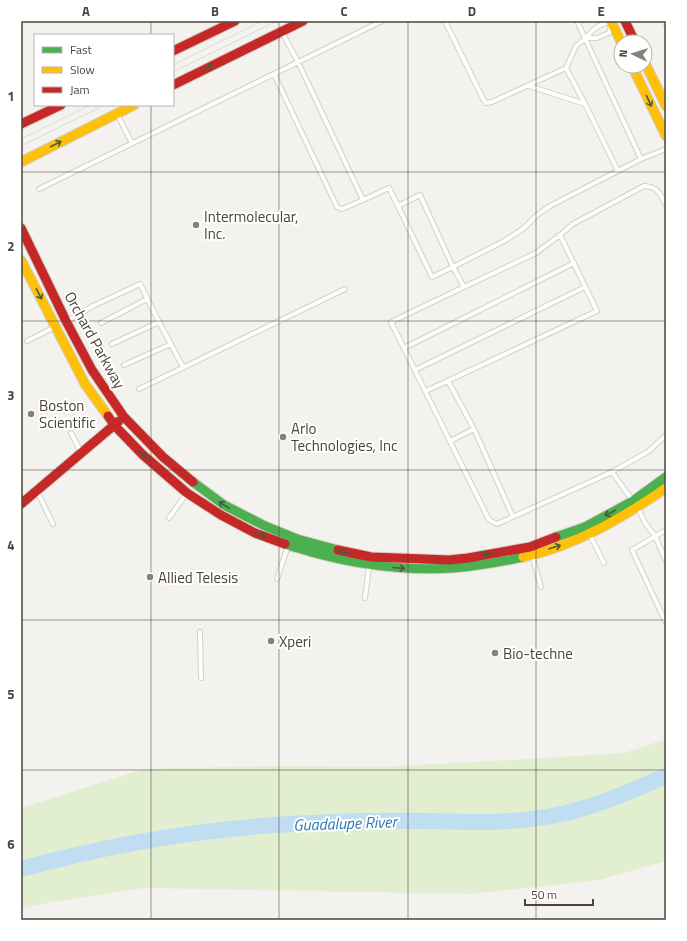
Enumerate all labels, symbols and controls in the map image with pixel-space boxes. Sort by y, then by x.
text: A [82,1,90,21]
text: B [211,1,219,21]
text: C [340,1,348,21]
text: D [468,1,476,21]
text: E [597,1,605,21]
legend [34,34,174,106]
north arrow [613,34,653,74]
text: Fast [70,40,93,59]
text: N [615,49,631,58]
text: Slow [70,60,95,79]
one-way arrow [202,64,214,71]
text: Jam [70,80,90,99]
text: 1 [7,86,15,106]
one-way arrow [646,95,653,107]
one-way arrow [50,140,62,147]
place label: Intermolecular, Inc. [204,205,298,245]
marker: Intermolecular, Inc. [191,220,201,230]
text: 2 [7,236,15,256]
street label: Orchard Parkway [59,287,131,393]
one-way arrow [36,288,43,300]
text: 3 [7,385,15,405]
place label: Boston Scientific [39,394,96,434]
marker: Boston Scientific [26,409,36,419]
place label: Arlo Technologies, Inc [291,417,398,457]
marker: Arlo Technologies, Inc [278,432,288,442]
one-way arrow [137,449,147,458]
one-way arrow [218,500,230,508]
one-way arrow [604,510,616,517]
one-way arrow [253,531,265,539]
text: 4 [7,535,15,555]
one-way arrow [548,543,561,550]
one-way arrow [338,547,351,555]
one-way arrow [481,551,494,559]
one-way arrow [392,564,405,571]
place label: Allied Telesis [158,566,238,589]
marker: Allied Telesis [145,572,155,582]
place label: Xperi [279,630,311,653]
marker: Xperi [266,636,276,646]
place label: Bio-techne [503,642,573,665]
marker: Bio-techne [490,648,500,658]
text: 5 [7,684,15,704]
water label: Guadalupe River [293,809,399,837]
text: 6 [7,834,15,854]
scale bar [525,881,593,907]
text: 50 m [531,885,557,904]

